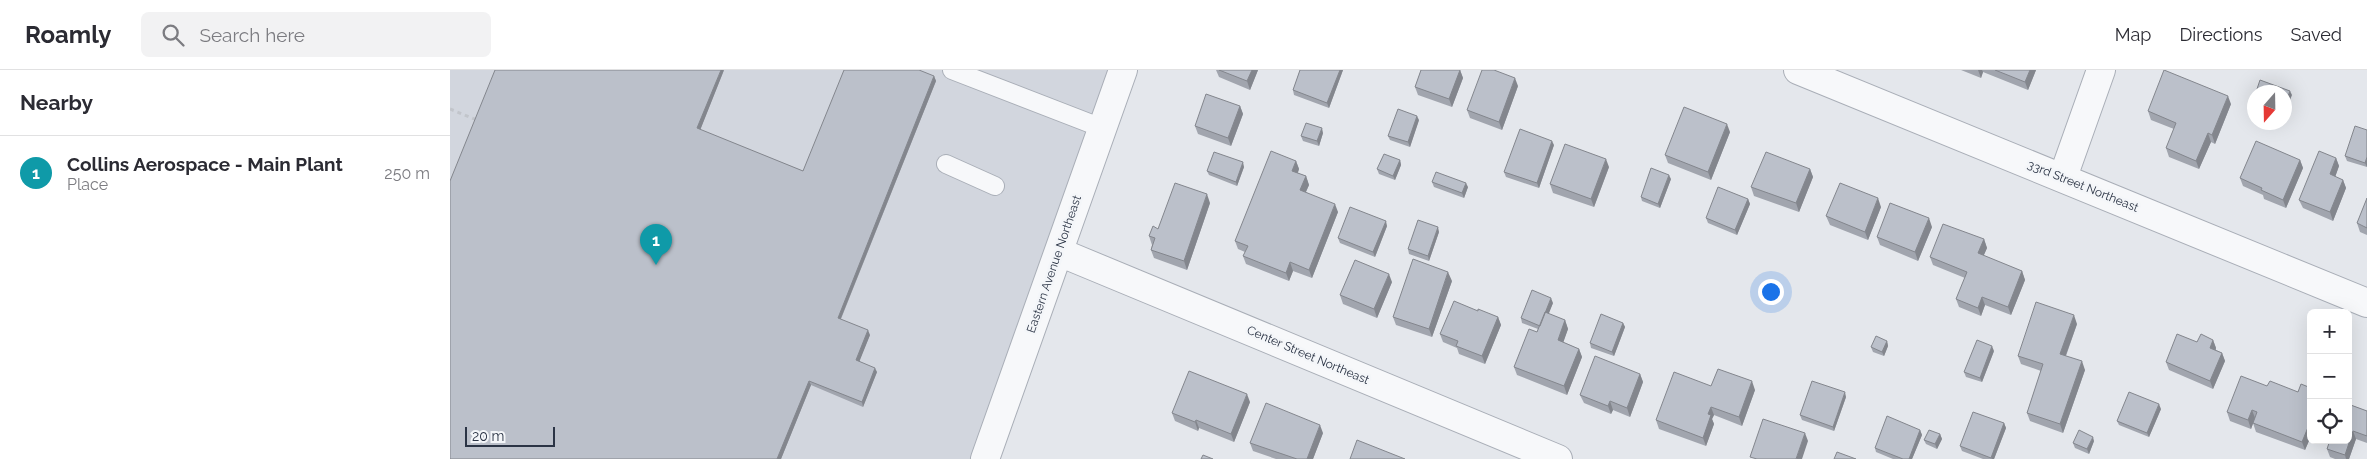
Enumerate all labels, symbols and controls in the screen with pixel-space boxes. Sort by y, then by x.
search box [141,12,491,57]
text: Roamly [25,20,111,49]
icon: search [159,21,187,49]
text: Search here [199,24,305,46]
text: Map [2115,24,2151,45]
text: Directions [2179,24,2263,45]
text: Saved [2291,24,2342,45]
north arrow [2247,85,2292,130]
text: Nearby [20,90,93,115]
text: Collins Aerospace - Main Plant [67,153,343,175]
street label: 33rd Street Northeast [2025,157,2141,215]
text: 1 [32,164,40,183]
text: 250 m [384,164,430,183]
text: Place [67,175,108,194]
street label: Eastern Avenue Northeast [1024,193,1084,335]
pin: 1 [640,224,672,265]
your location [1758,279,1784,305]
map controls [2307,309,2352,444]
button: + [2307,309,2352,354]
street label: Center Street Northeast [1245,323,1371,387]
button: − [2307,354,2352,399]
button: locate [2307,399,2352,444]
scale bar [465,424,555,447]
text: 20 m [472,428,504,444]

